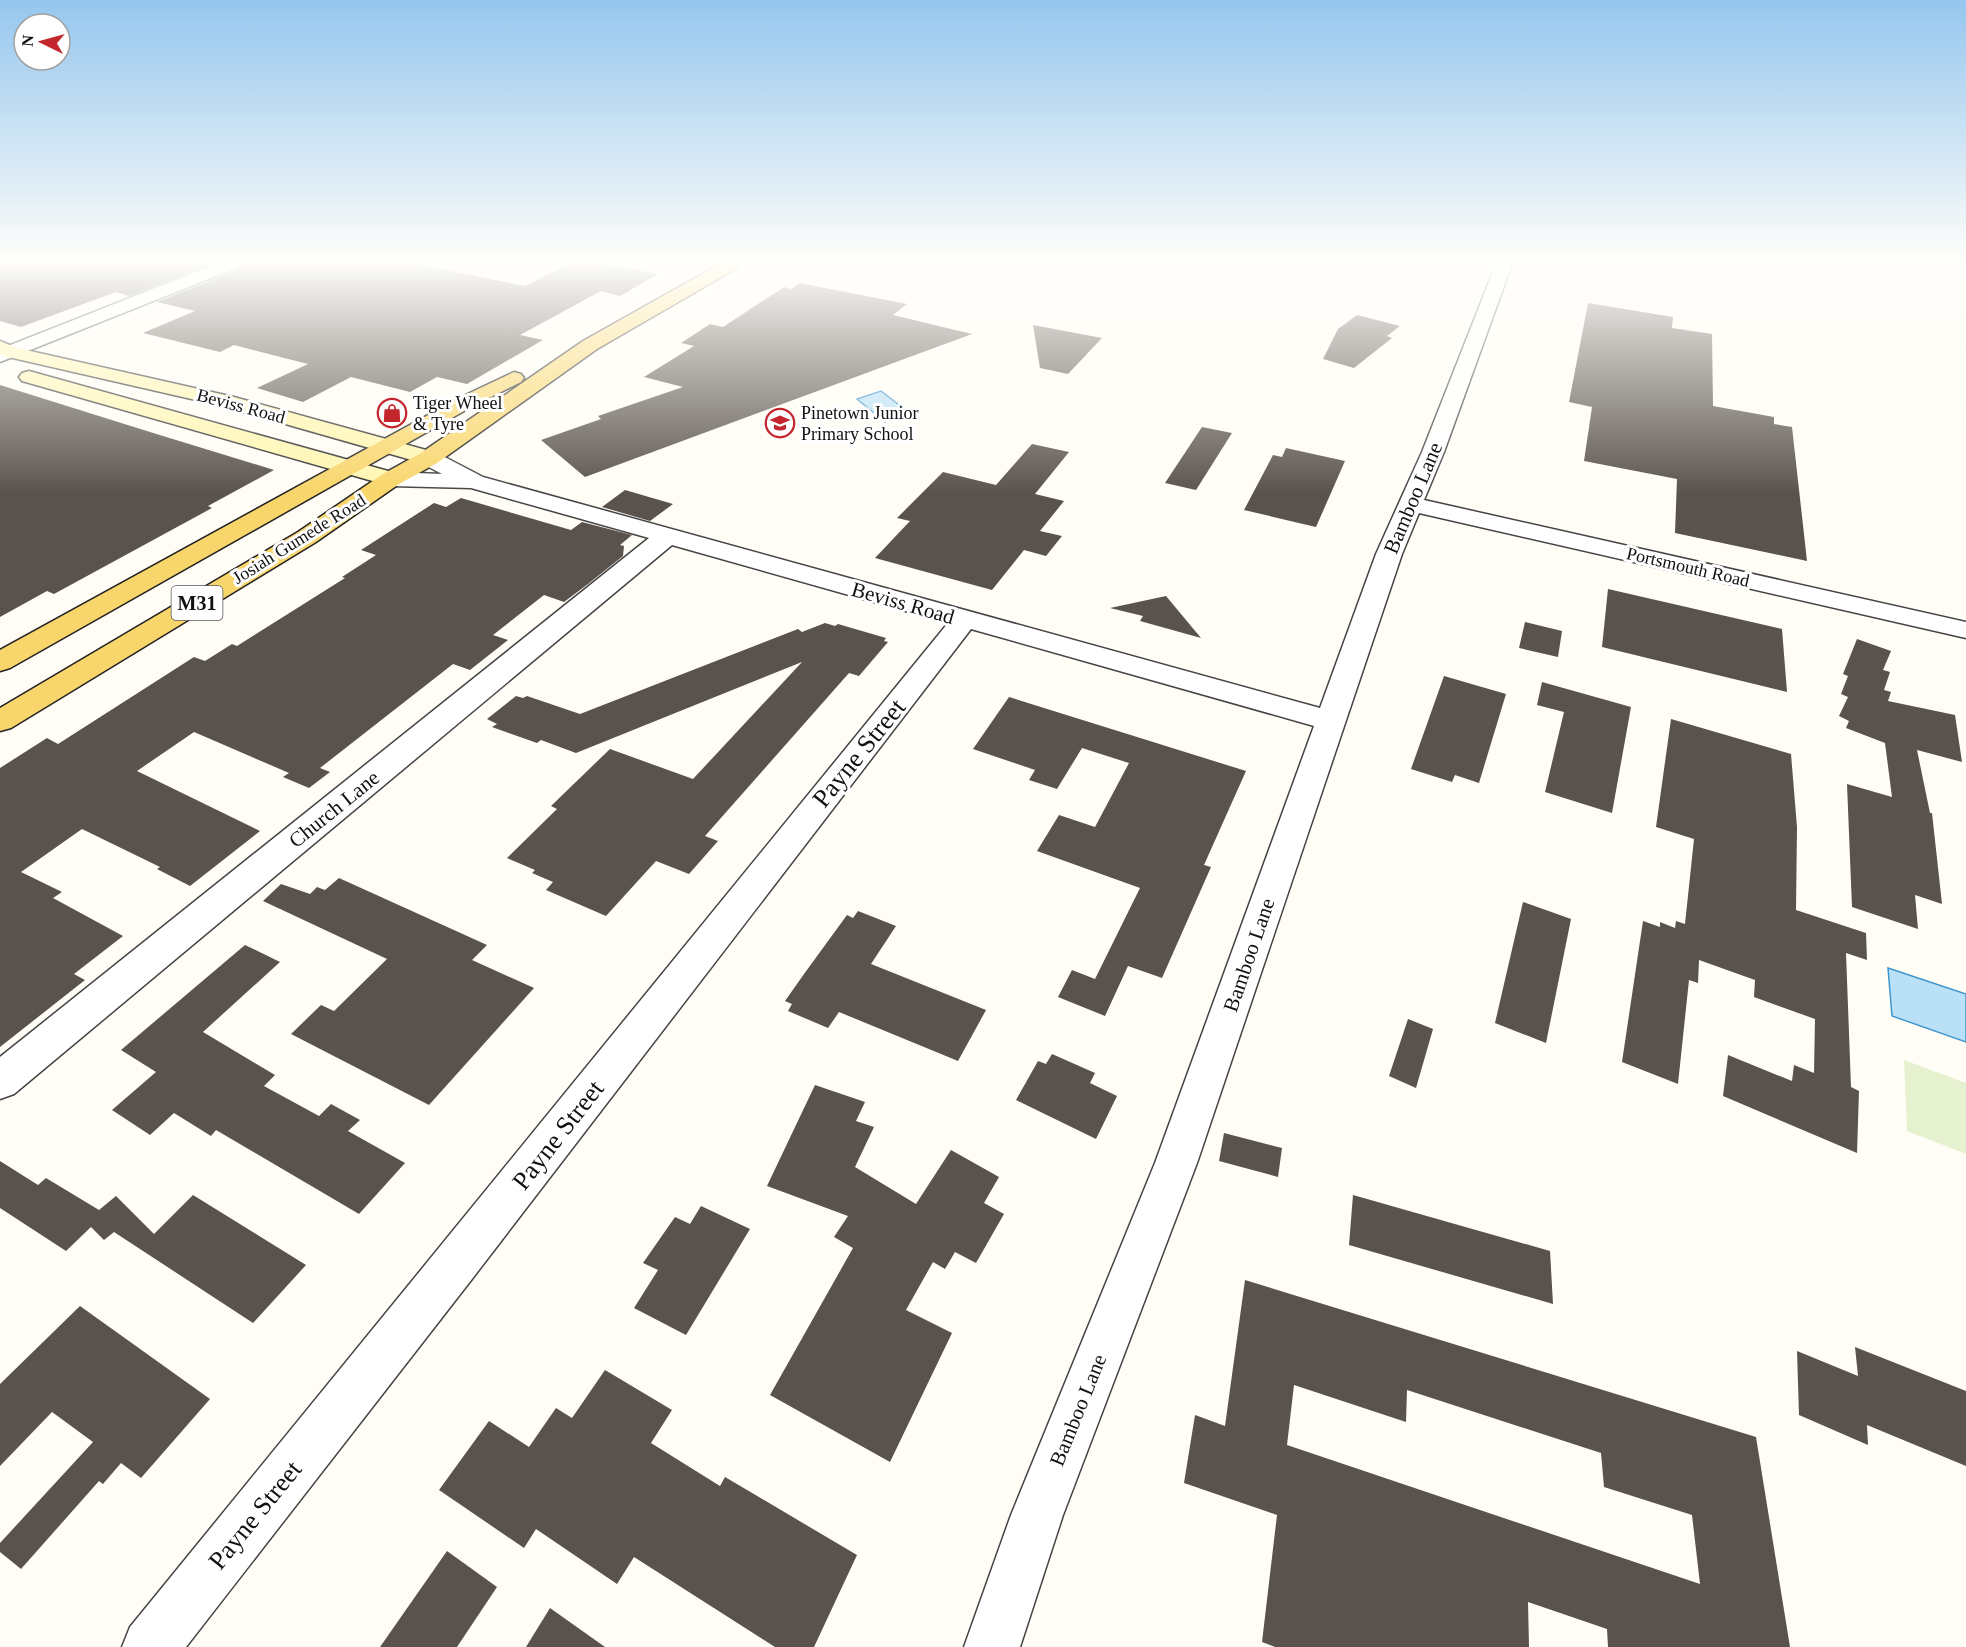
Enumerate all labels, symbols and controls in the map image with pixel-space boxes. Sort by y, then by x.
north arrow [12,12,72,72]
text: N [19,34,37,47]
street label: Beviss Road [195,385,287,427]
place label: Tiger Wheel & Tyre [413,393,503,434]
shop icon: Tiger Wheel & Tyre [376,397,408,429]
place label: Pinetown Junior Primary School [801,403,919,444]
school or university icon: Pinetown Junior Primary School [764,407,796,439]
street label: Bamboo Lane [1379,439,1447,557]
street label: Josiah Gumede Road [229,490,369,588]
street label: Portsmouth Road [1625,543,1751,591]
street label: Beviss Road [849,577,958,629]
road number: M31 [172,586,222,620]
street label: Payne Street [807,692,912,813]
street label: Church Lane [284,765,384,853]
street label: Bamboo Lane [1218,895,1280,1015]
street label: Payne Street [506,1074,610,1195]
street label: Bamboo Lane [1045,1351,1111,1469]
street label: Payne Street [203,1454,308,1575]

